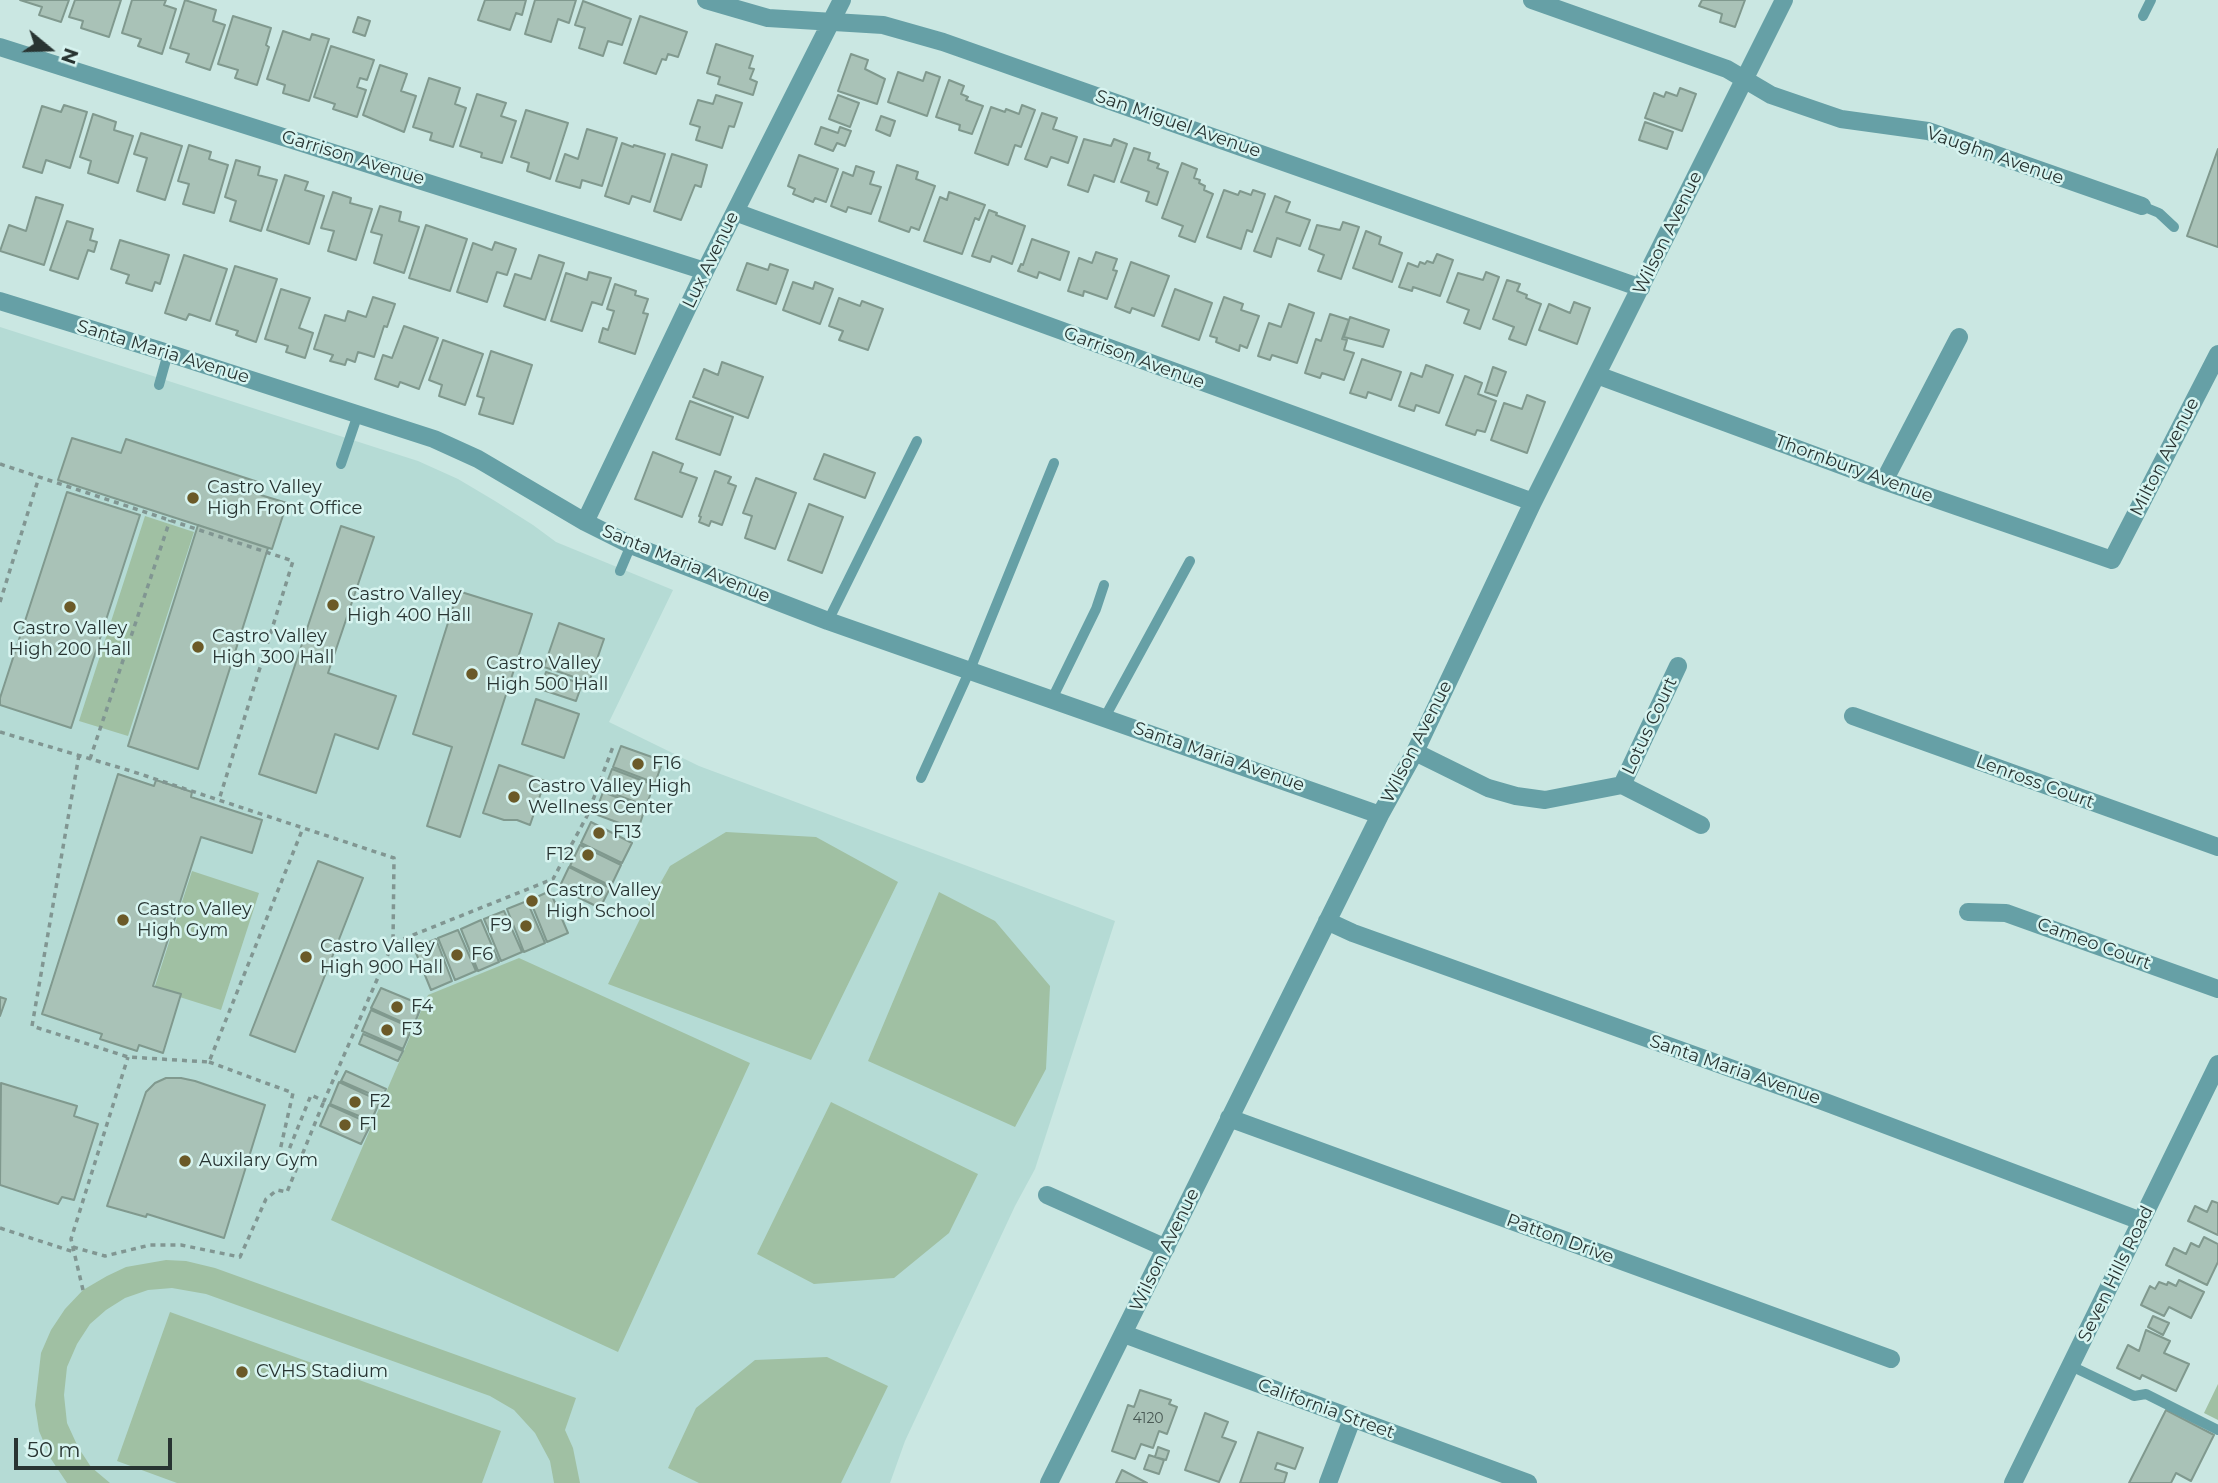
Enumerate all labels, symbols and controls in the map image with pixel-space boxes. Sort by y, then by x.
north arrow [14,14,84,84]
text: N [56,45,83,67]
street label: San Miguel Avenue [1093,86,1263,162]
street label: Vaughn Avenue [1924,122,2066,190]
street label: Garrison Avenue [279,126,427,190]
street label: Wilson Avenue [1629,168,1707,298]
street label: Lux Avenue [678,208,744,312]
street label: Santa Maria Avenue [74,315,252,389]
street label: Garrison Avenue [1061,322,1207,394]
street label: Milton Avenue [2126,394,2204,520]
street label: Thornbury Avenue [1772,430,1936,508]
place label: Castro Valley High Front Office [207,477,362,520]
marker: Castro Valley High Front Office [185,490,201,506]
street label: Santa Maria Avenue [599,520,773,608]
place label: Castro Valley High 400 Hall [347,584,471,626]
marker: Castro Valley High 400 Hall [325,597,341,613]
marker: Castro Valley High 200 Hall [62,599,78,615]
place label: Castro Valley High 200 Hall [9,618,131,660]
place label: Castro Valley High 300 Hall [212,626,334,668]
marker: Castro Valley High 300 Hall [190,639,206,655]
place label: Castro Valley High 500 Hall [486,653,608,696]
marker: Castro Valley High 500 Hall [464,666,480,682]
street label: Lotus Court [1618,674,1682,778]
street label: Wilson Avenue [1377,677,1457,807]
street label: Santa Maria Avenue [1131,718,1307,796]
street label: Lenross Court [1973,751,2097,813]
place label: F16 [652,753,681,775]
marker: F16 [630,756,646,772]
place label: Castro Valley High Wellness Center [528,776,691,818]
marker: Castro Valley High Wellness Center [506,789,522,805]
place label: F13 [613,822,641,844]
marker: F13 [591,825,607,841]
place label: F12 [546,844,574,866]
marker: F12 [580,847,596,863]
place label: Castro Valley High School [546,880,661,922]
marker: Castro Valley High School [524,893,540,909]
place label: Castro Valley High Gym [137,899,252,942]
marker: Castro Valley High Gym [115,912,131,928]
street label: Cameo Court [2034,913,2154,975]
place label: F9 [490,915,512,937]
marker: F9 [518,918,534,934]
place label: Castro Valley High 900 Hall [320,936,443,978]
place label: F6 [471,944,493,966]
marker: F6 [449,947,465,963]
marker: Castro Valley High 900 Hall [298,949,314,965]
place label: F4 [411,996,433,1018]
marker: F4 [389,999,405,1015]
place label: F3 [401,1019,423,1041]
marker: F3 [379,1022,395,1038]
street label: Santa Maria Avenue [1647,1031,1823,1109]
place label: F2 [369,1091,391,1113]
marker: F2 [347,1094,363,1110]
place label: F1 [359,1114,377,1136]
marker: F1 [337,1117,353,1133]
place label: Auxilary Gym [199,1150,318,1172]
marker: Auxilary Gym [177,1153,193,1169]
street label: Wilson Avenue [1126,1185,1204,1315]
street label: Seven Hills Road [2074,1202,2158,1346]
street label: Patton Drive [1503,1210,1617,1268]
place label: CVHS Stadium [256,1361,388,1383]
marker: CVHS Stadium [234,1364,250,1380]
street label: California Street [1255,1374,1397,1444]
house number: 4120 [1132,1411,1164,1427]
scale bar [18,1424,175,1468]
text: 50 m [27,1437,81,1462]

